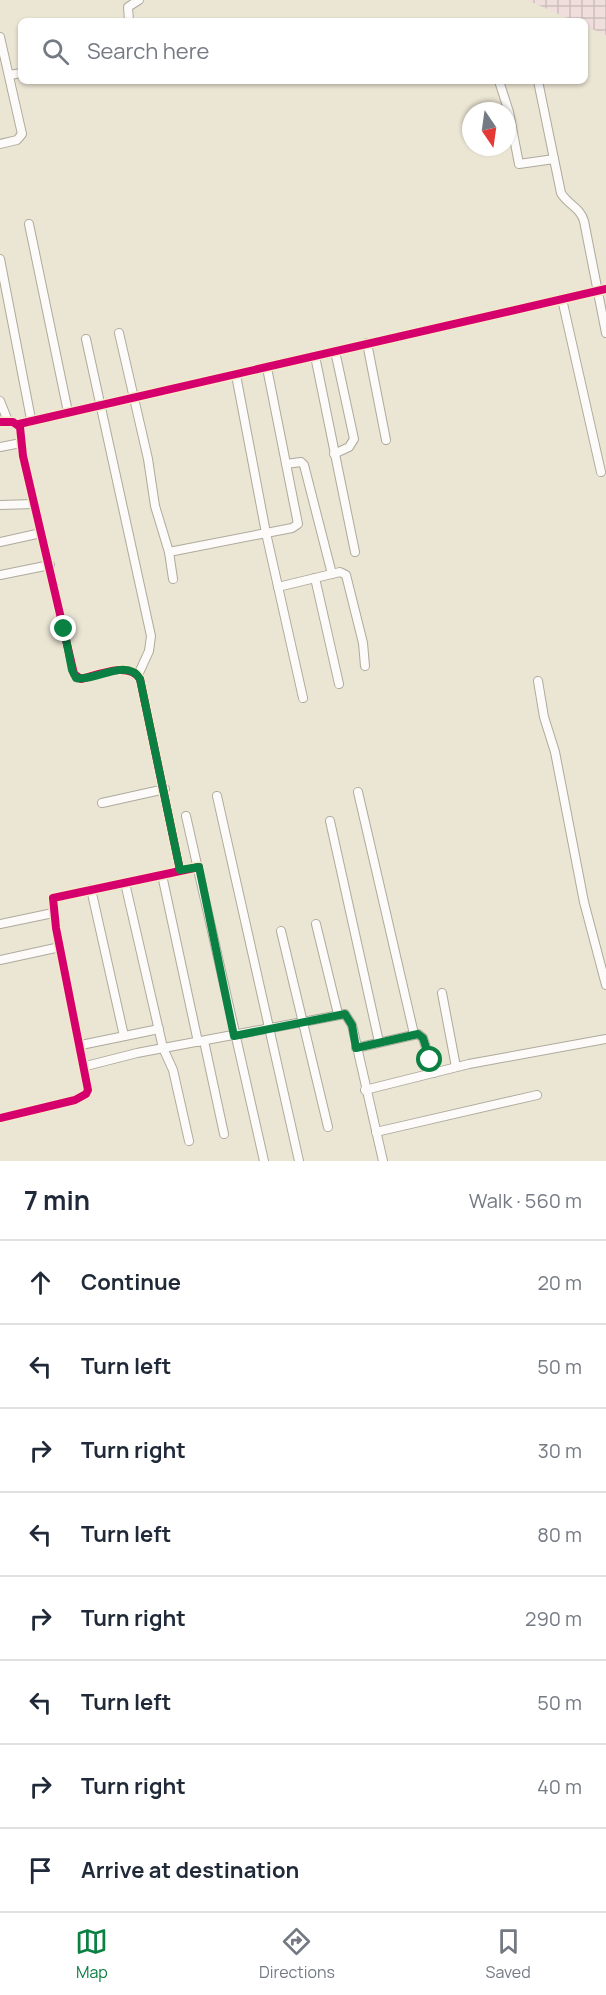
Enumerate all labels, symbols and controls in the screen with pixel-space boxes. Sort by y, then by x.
search box [18,18,588,84]
icon: search [39,35,72,68]
text: Search here [87,36,209,66]
north arrow [462,102,516,156]
route end [50,615,76,641]
route start [416,1046,442,1072]
text: 7 min [24,1182,90,1218]
text: Walk · 560 m [469,1187,582,1214]
icon: ahead [24,1266,57,1299]
text: Continue [81,1267,181,1297]
text: 20 m [537,1269,582,1296]
icon: left [24,1350,57,1383]
text: Turn left [81,1351,171,1381]
text: 50 m [537,1353,582,1380]
icon: right [24,1434,57,1467]
text: Turn right [81,1435,186,1465]
text: 30 m [538,1437,582,1464]
icon: left [24,1518,57,1551]
text: Turn left [81,1519,171,1549]
text: 80 m [537,1521,582,1548]
icon: right [24,1602,57,1635]
text: Turn right [81,1603,186,1633]
text: 290 m [525,1605,582,1632]
icon: left [24,1686,57,1719]
text: Turn left [81,1687,171,1717]
text: 50 m [537,1689,582,1716]
icon: right [24,1770,57,1803]
text: Turn right [81,1771,186,1801]
text: 40 m [537,1773,582,1800]
icon: arrive [24,1854,57,1887]
text: Arrive at destination [81,1855,299,1885]
tab: Map [75,1925,108,1983]
tab: Directions [259,1925,335,1983]
tab: Saved [486,1925,531,1983]

